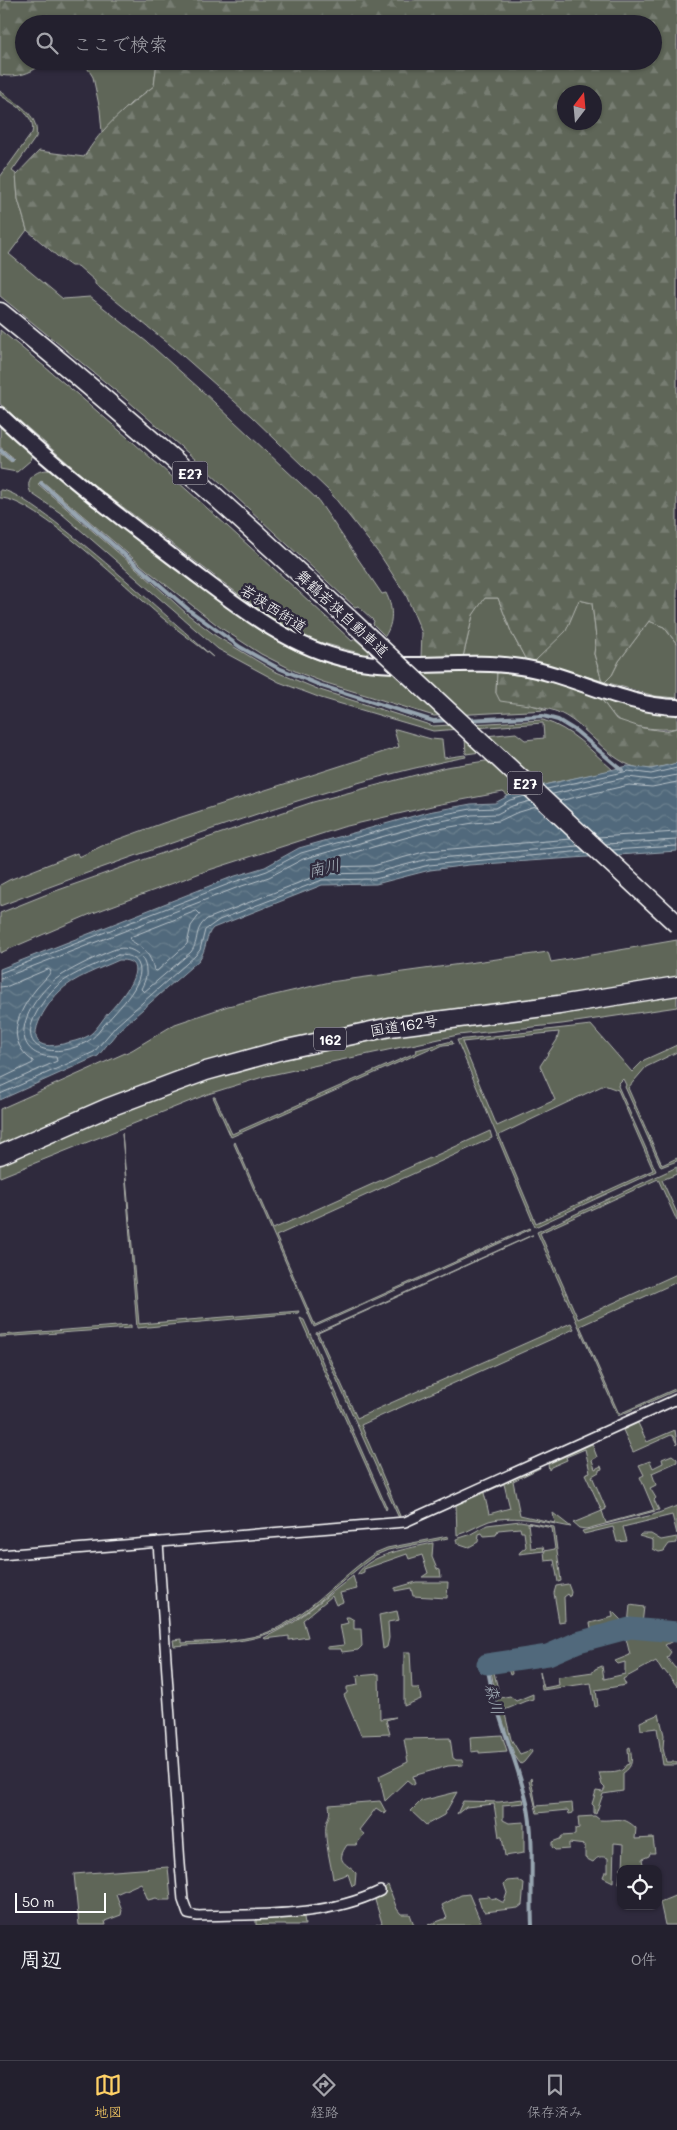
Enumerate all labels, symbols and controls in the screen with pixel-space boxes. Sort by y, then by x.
search box [15,15,662,70]
icon: search [33,29,61,57]
text: ここで検索 [73,31,168,56]
north arrow [557,85,602,130]
road number: E27 [172,462,208,484]
street label: 舞鶴若狭自動車道 [292,565,394,661]
street label: 若狭西街道 [237,579,311,637]
road number: E27 [508,771,542,794]
water label: 南川 [306,853,342,881]
street label: 国道162号 [368,1010,440,1040]
road number: 162 [314,1028,346,1050]
water label: 森川 [481,1681,509,1717]
map controls [617,1865,662,1910]
button: locate [617,1865,662,1910]
scale bar [15,1890,106,1913]
text: 50 m [22,1892,54,1911]
text: 周辺 [20,1945,62,1972]
text: 0件 [631,1948,657,1969]
tab: 地図 [94,2071,122,2121]
tab: 経路 [310,2071,338,2121]
tab: 保存済み [527,2071,583,2121]

